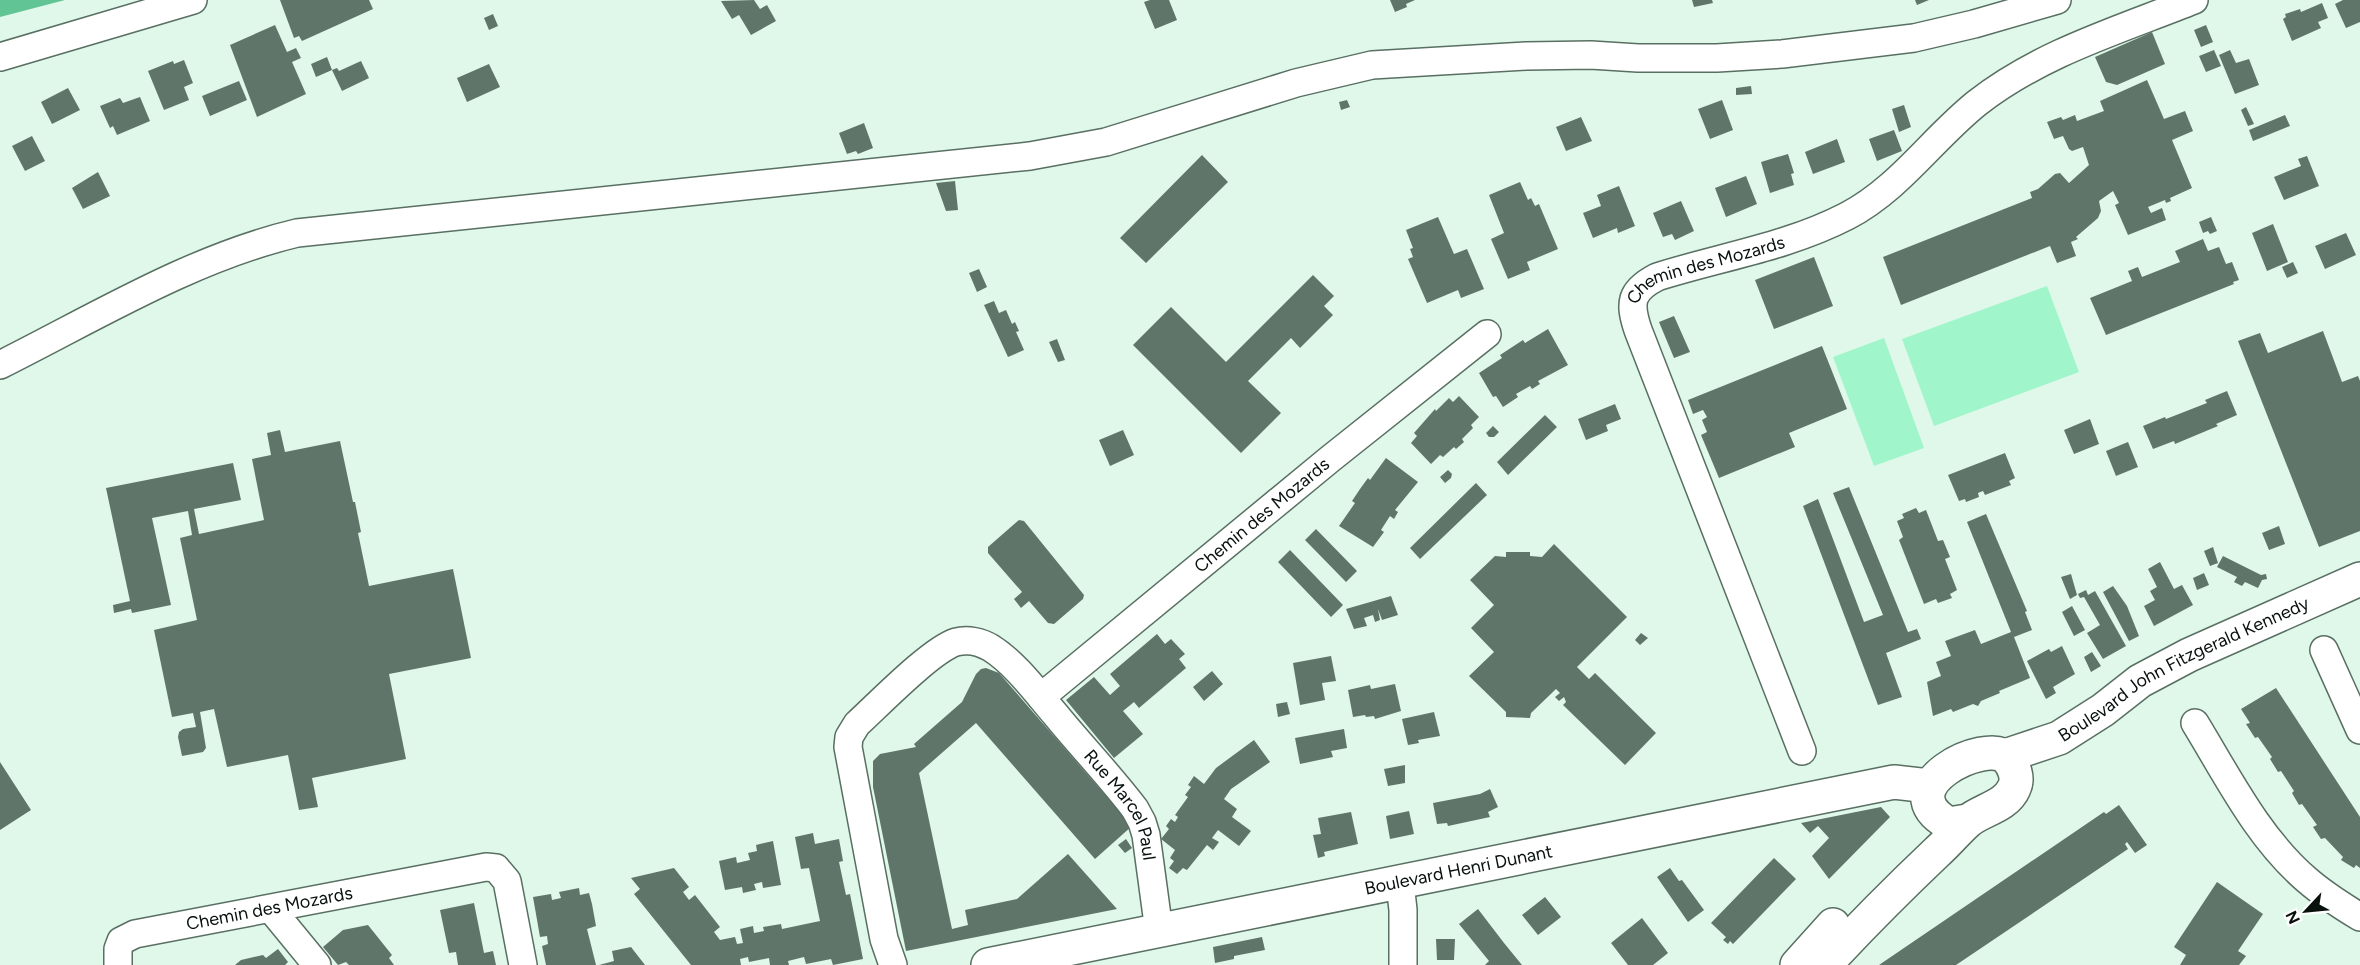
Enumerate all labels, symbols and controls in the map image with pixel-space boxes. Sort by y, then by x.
street label: Chemin des Mozards [1622,231,1788,307]
street label: Chemin des Mozards [1190,453,1334,577]
street label: Boulevard John Fitzgerald Kennedy [2054,592,2313,747]
street label: Rue Marcel Paul [1079,745,1160,862]
street label: Boulevard Henri Dunant [1363,840,1555,900]
north arrow [2276,881,2336,941]
street label: Chemin des Mozards [184,882,354,935]
text: N [2282,908,2304,927]

